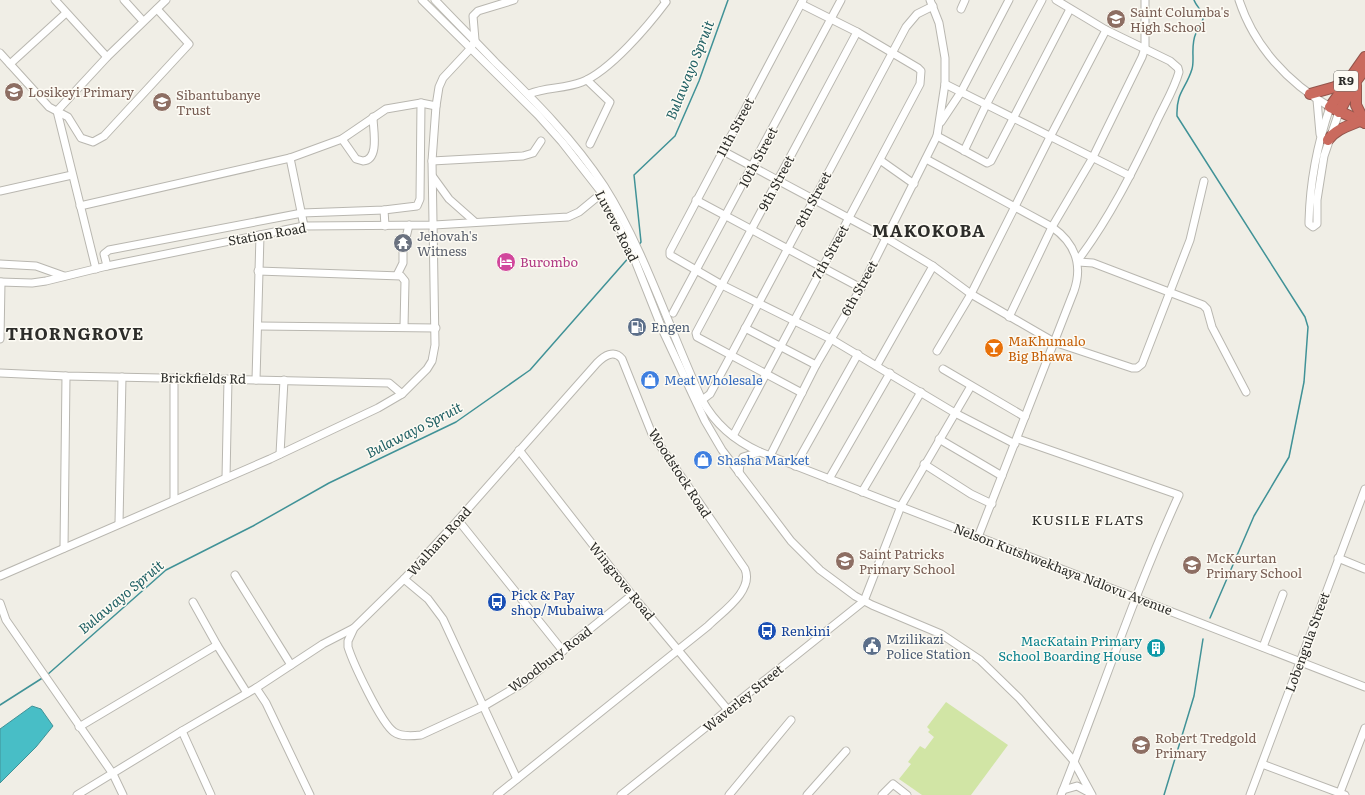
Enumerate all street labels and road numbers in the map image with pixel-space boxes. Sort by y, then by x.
road number: R9 [1334,71,1358,91]
street label: 11th Street [711,93,758,160]
street label: 10th Street [734,122,782,191]
street label: 9th Street [753,151,798,214]
street label: 8th Street [790,167,836,230]
street label: Luveve Road [591,187,644,265]
street label: Station Road [226,217,308,250]
street label: 7th Street [807,220,853,283]
street label: 6th Street [836,256,882,319]
street label: Brickfields Rd [160,367,246,388]
street label: Woodstock Road [644,424,717,521]
street label: Walham Road [402,502,475,580]
street label: Nelson Kutshwekhaya Ndlovu Avenue [951,518,1176,619]
street label: Wingrove Road [585,537,660,624]
street label: Lobengula Street [1280,588,1334,695]
street label: Woodbury Road [504,621,595,696]
street label: Waverley Street [698,659,787,736]

